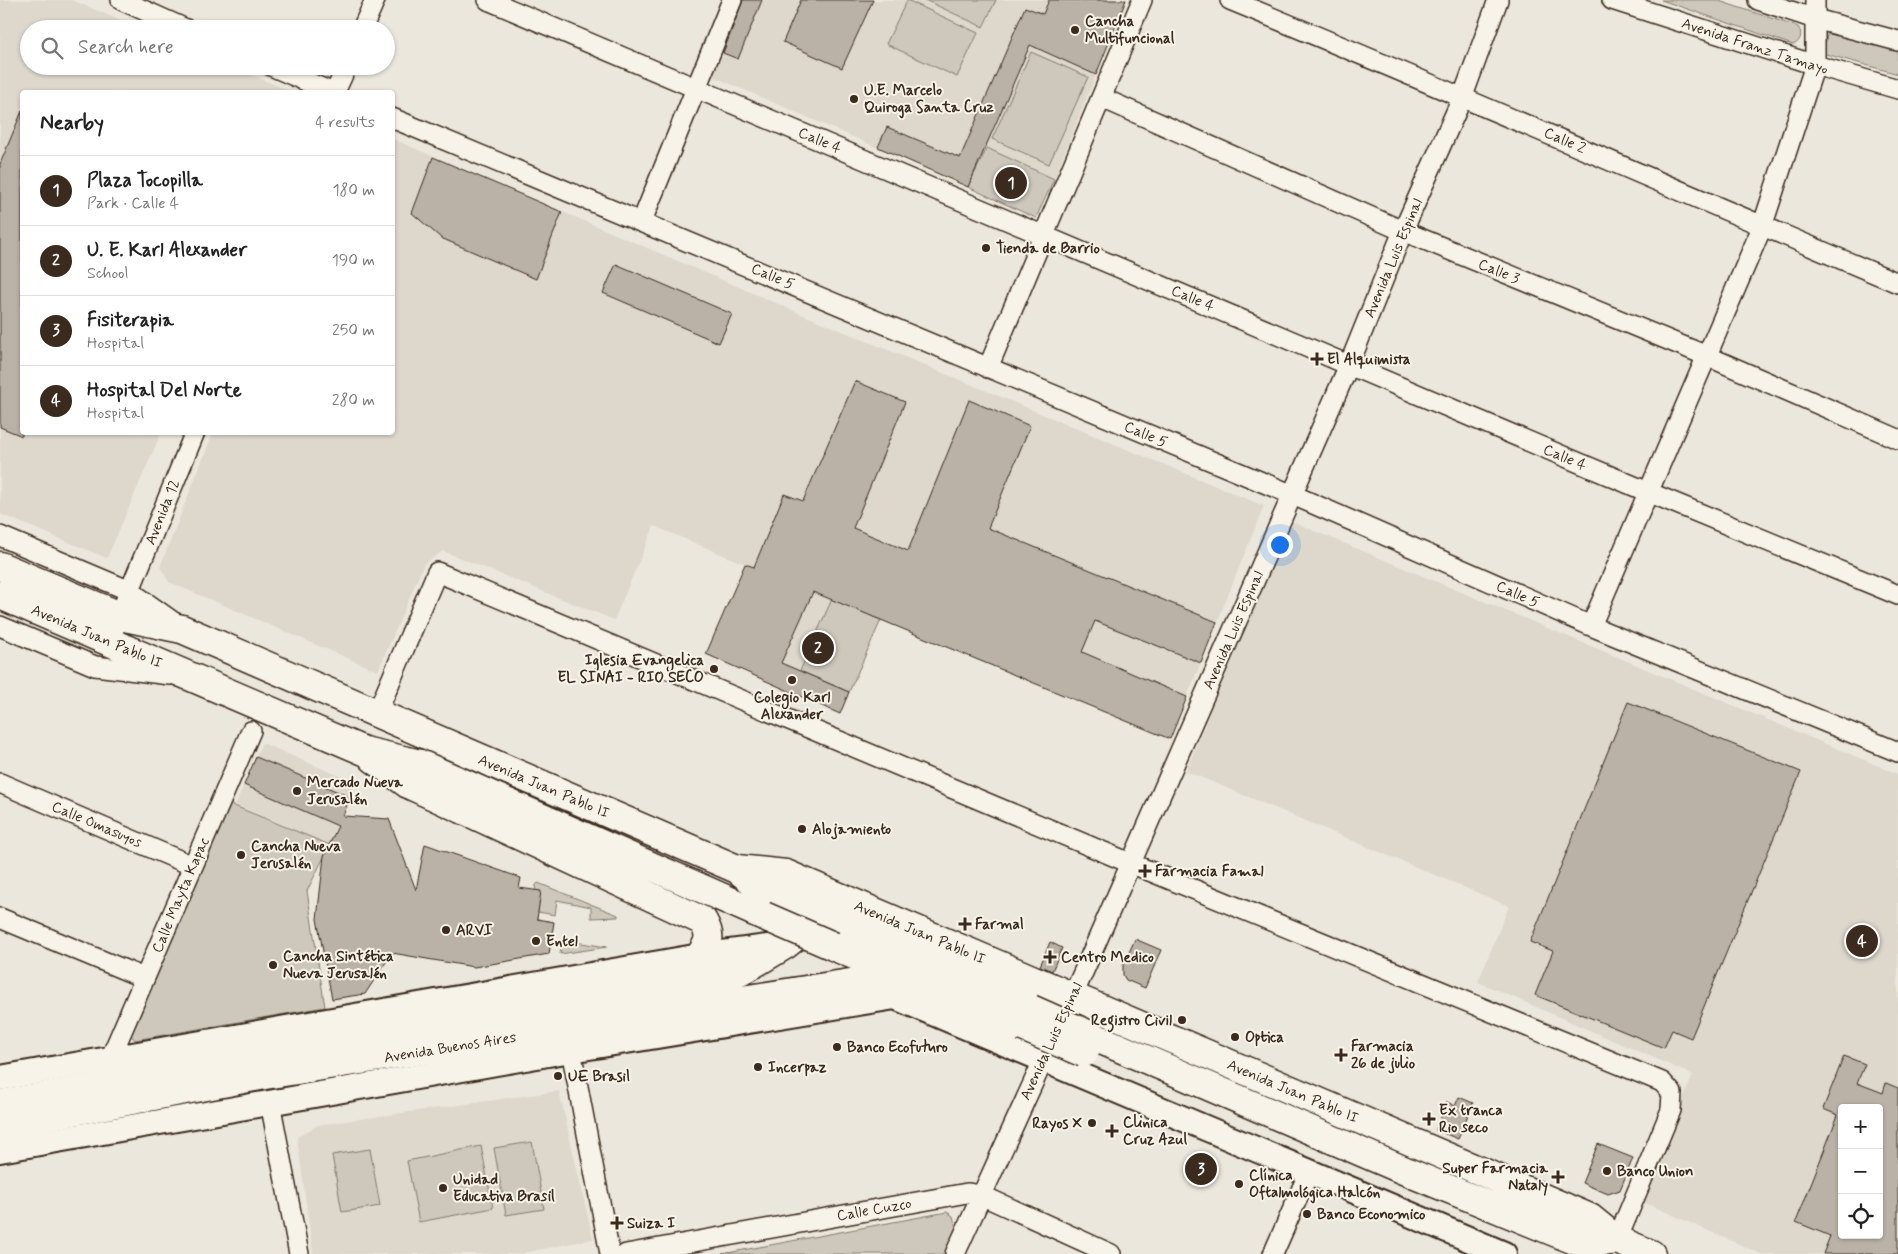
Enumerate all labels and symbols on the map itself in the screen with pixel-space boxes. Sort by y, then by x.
place label: Cancha Multifuncional [1085,12,1175,49]
street label: Avenida Franz Tamayo [1679,14,1831,80]
marker: Cancha Multifuncional [1069,24,1081,36]
place label: U.E. Marcelo Quiroga Santa Cruz [864,81,994,119]
marker: U.E. Marcelo Quiroga Santa Cruz [848,93,860,105]
street label: Calle 4 [795,123,844,159]
street label: Calle 2 [1541,123,1589,159]
pin: 1 [995,164,1027,202]
street label: Avenida Luis Espinal [1360,196,1428,321]
place label: Tienda de Barrio [996,239,1101,259]
marker: Tienda de Barrio [980,242,992,254]
street label: Calle 3 [1475,255,1523,289]
street label: Calle 5 [748,259,797,295]
street label: Calle 4 [1168,281,1217,317]
place label: El Alquimista [1327,350,1411,370]
marker: El Alquimista [1311,353,1323,365]
street label: Calle 5 [1121,417,1170,453]
street label: Calle 4 [1540,440,1589,476]
street label: Avenida 12 [141,477,185,548]
your location [1267,532,1293,558]
street label: Avenida Luis Espinal [1199,568,1269,693]
street label: Calle 5 [1493,577,1542,613]
street label: Avenida Juan Pablo II [28,600,165,674]
pin: 2 [802,629,834,667]
place label: Iglesia Evangelica EL SINAI - RIO SECO [558,651,704,688]
marker: Iglesia Evangelica EL SINAI - RIO SECO [708,663,720,675]
marker: Colegio Karl Alexander [786,674,798,686]
place label: Colegio Karl Alexander [754,688,830,725]
street label: Avenida Juan Pablo II [475,750,612,824]
place label: Mercado Nueva Jerusalén [307,773,404,810]
marker: Mercado Nueva Jerusalén [291,785,303,797]
street label: Calle Omasuyos [48,797,145,853]
place label: Alojamiento [812,820,891,840]
marker: Alojamiento [796,823,808,835]
street label: Calle Mayta Kapac [148,835,214,956]
place label: Cancha Nueva Jerusalén [251,837,341,874]
marker: Cancha Nueva Jerusalén [235,849,247,861]
place label: Farmacia Famal [1155,862,1263,882]
marker: Farmacia Famal [1139,865,1151,877]
street label: Avenida Juan Pablo II [851,896,988,970]
place label: Farmal [975,915,1024,935]
marker: Farmal [959,918,971,930]
place label: ARVI [456,921,493,941]
pin: 4 [1846,922,1878,960]
marker: ARVI [440,924,452,936]
place label: Entel [546,932,578,952]
marker: Entel [530,935,542,947]
place label: Cancha Sintética Nueva Jerusalén [283,947,394,984]
place label: Centro Medico [1061,948,1154,968]
marker: Centro Medico [1043,950,1057,964]
marker: Cancha Sintética Nueva Jerusalén [267,959,279,971]
street label: Avenida Luis Espinal [1016,979,1088,1104]
place label: Registro Civil [1091,1011,1172,1033]
marker: Registro Civil [1176,1014,1188,1026]
street label: Avenida Buenos Aires [383,1028,518,1068]
place label: Optica [1245,1028,1284,1048]
marker: Optica [1229,1031,1241,1043]
place label: Farmacia 26 de julio [1351,1037,1416,1074]
place label: Banco Ecofuturo [847,1038,948,1058]
marker: Banco Ecofuturo [831,1041,843,1053]
marker: Farmacia 26 de julio [1335,1049,1347,1061]
street label: Avenida Juan Pablo II [1224,1055,1361,1129]
place label: Incerpaz [768,1058,827,1078]
marker: Incerpaz [752,1061,764,1073]
place label: UE Brasil [568,1067,630,1087]
marker: UE Brasil [552,1070,564,1082]
place label: Ex tranca Rio seco [1439,1101,1503,1138]
place label: Clinica Cruz Azul [1123,1113,1187,1150]
marker: Ex tranca Rio seco [1423,1113,1435,1125]
place label: Rayos X [1032,1114,1083,1134]
marker: Rayos X [1086,1117,1098,1129]
marker: Clinica Cruz Azul [1105,1124,1119,1138]
pin: 3 [1185,1150,1217,1188]
place label: Super Farmacia Nataly [1442,1159,1549,1196]
place label: Banco Union [1617,1162,1693,1182]
marker: Banco Union [1601,1165,1613,1177]
place label: Clínica Oftalmológica Halcón [1249,1166,1381,1204]
place label: Unidad Educativa Brasil [453,1170,555,1207]
marker: Super Farmacia Nataly [1552,1171,1564,1183]
marker: Clínica Oftalmológica Halcón [1233,1178,1245,1190]
marker: Unidad Educativa Brasil [437,1182,449,1194]
street label: Calle Cuzco [835,1194,913,1226]
place label: Banco Economico [1317,1205,1426,1225]
marker: Banco Economico [1301,1208,1313,1220]
place label: Suiza I [627,1214,675,1234]
marker: Suiza I [611,1217,623,1229]

